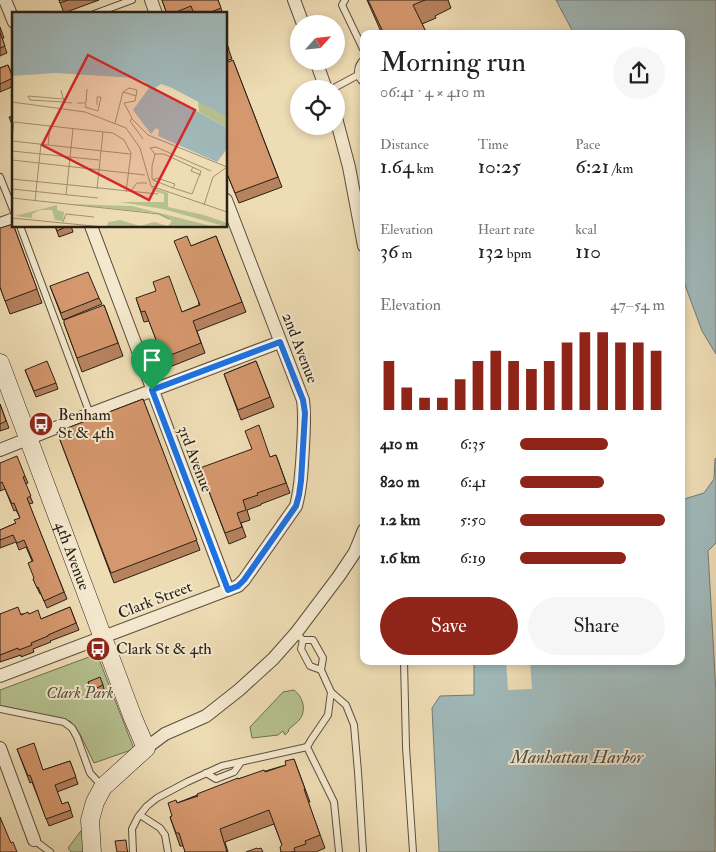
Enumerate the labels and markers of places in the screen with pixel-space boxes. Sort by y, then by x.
pin [131,339,173,390]
place label: Benham St & 4th [58,405,115,443]
bus stop icon: Benham St & 4th [28,411,54,437]
bus stop icon: Clark St & 4th [85,636,111,662]
place label: Clark St & 4th [116,639,212,659]

